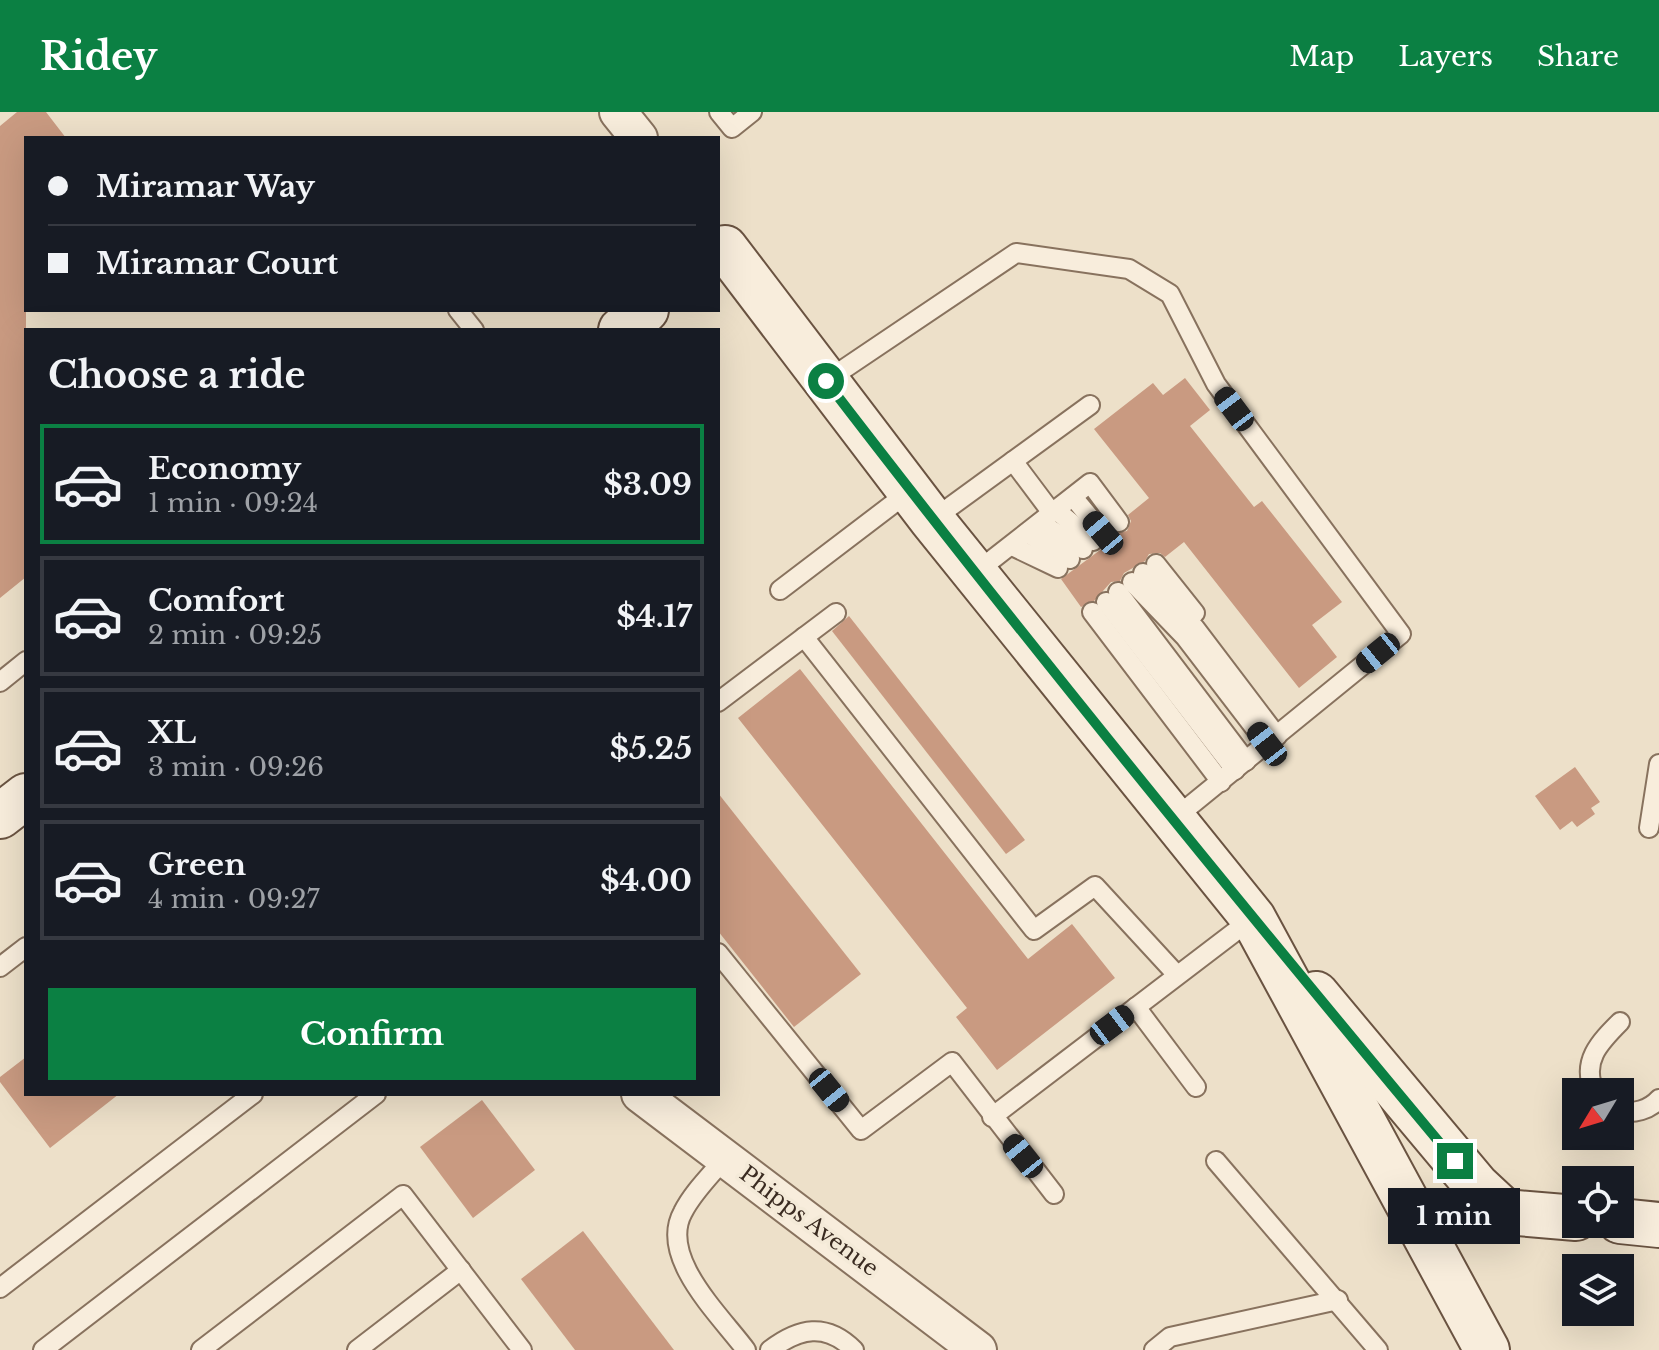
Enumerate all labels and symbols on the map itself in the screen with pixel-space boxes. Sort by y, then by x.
route start [808,363,844,399]
car [1210,383,1258,435]
car [1078,507,1128,559]
car [1352,629,1404,677]
car [1243,718,1291,770]
car [1086,1001,1138,1049]
car [805,1064,853,1116]
north arrow [1562,1078,1634,1150]
car [999,1130,1047,1182]
route end [1437,1143,1473,1179]
street label: Phipps Avenue [734,1160,884,1282]
callout: 1 min [1389,1189,1521,1245]

